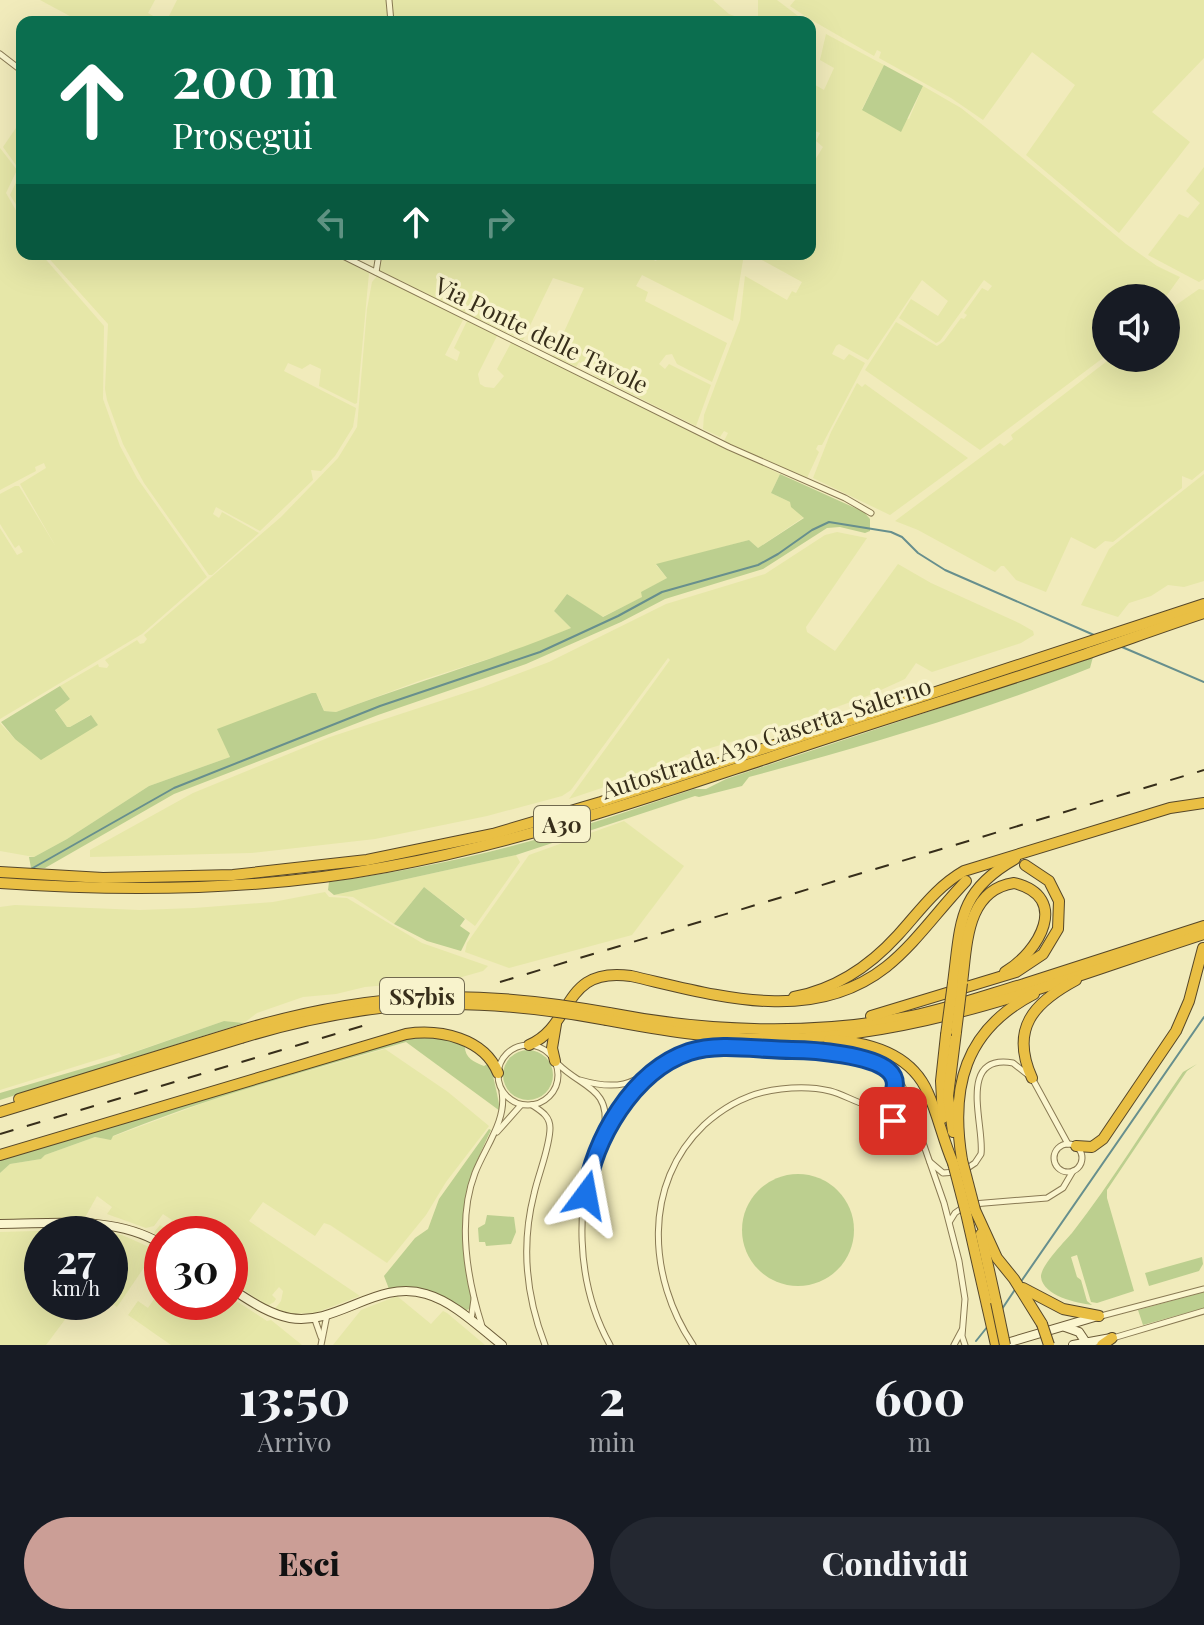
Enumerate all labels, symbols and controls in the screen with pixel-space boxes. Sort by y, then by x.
text: 200 m [172,38,337,113]
icon: ahead [40,48,144,152]
text: Prosegui [172,110,313,158]
icon: left [310,200,354,244]
icon: ahead [394,200,438,244]
icon: right [478,200,522,244]
street label: Via Ponte delle Tavole [429,268,654,400]
map controls [1092,284,1180,372]
button: sound [1092,284,1180,372]
street label: Autostrada A30 Caserta-Salerno [596,668,935,806]
road number: A30 [534,806,590,842]
road number: SS7bis [380,978,464,1014]
pin [859,1087,927,1155]
icon: arrive [871,1099,915,1143]
position arrow [544,1153,628,1237]
speed limit sign: 30 [144,1216,248,1320]
text: 27 [56,1231,96,1284]
text: km/h [52,1274,100,1301]
text: 13:50 [239,1364,350,1428]
text: 2 [599,1364,625,1428]
text: 600 [874,1364,965,1428]
text: Arrivo [258,1424,331,1459]
text: min [589,1424,635,1459]
text: m [908,1424,931,1459]
button: Esci [24,1517,594,1609]
button: Condividi [610,1517,1180,1609]

